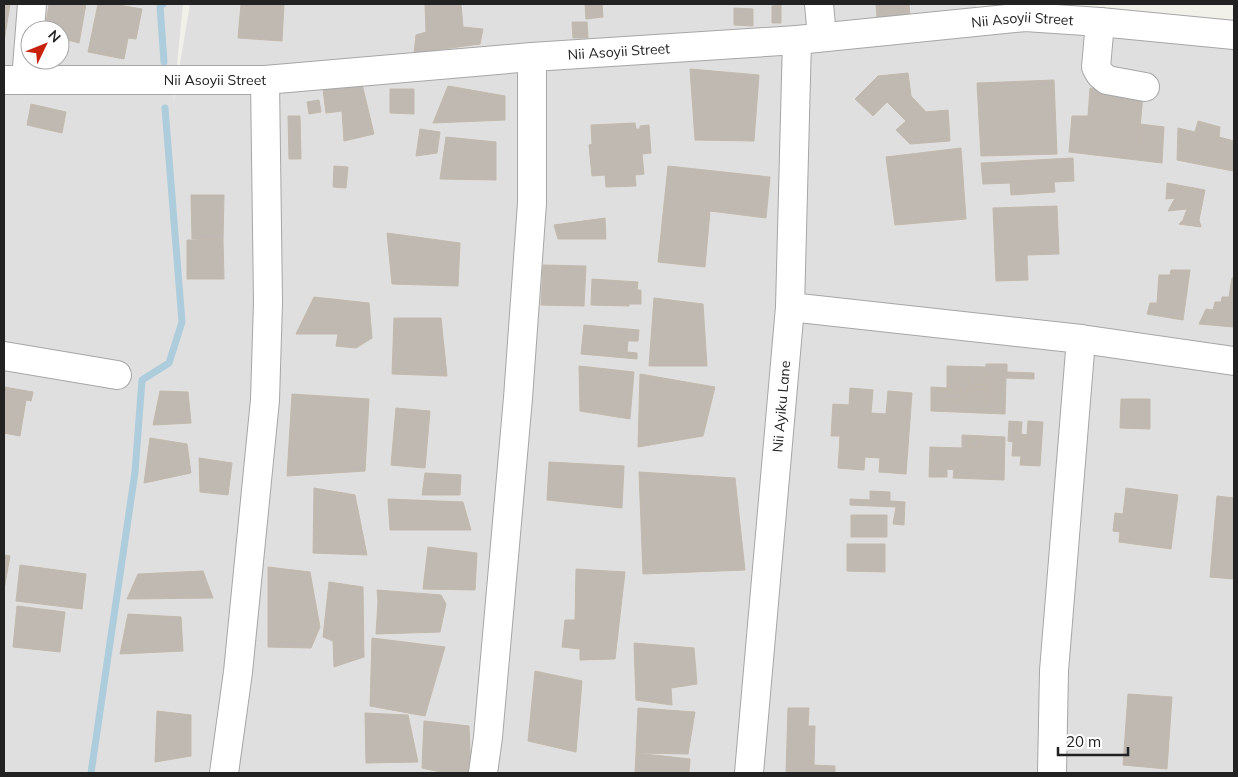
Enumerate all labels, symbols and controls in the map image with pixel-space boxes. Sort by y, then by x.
street label: Nii Asoyii Street [970,8,1074,31]
north arrow [20,20,70,70]
text: N [44,26,65,46]
street label: Nii Asoyii Street [567,39,671,64]
street label: Nii Asoyii Street [164,71,266,89]
street label: Nii Ayiku Lane [768,360,794,453]
scale bar [1058,724,1128,756]
text: 20 m [1066,732,1101,751]

